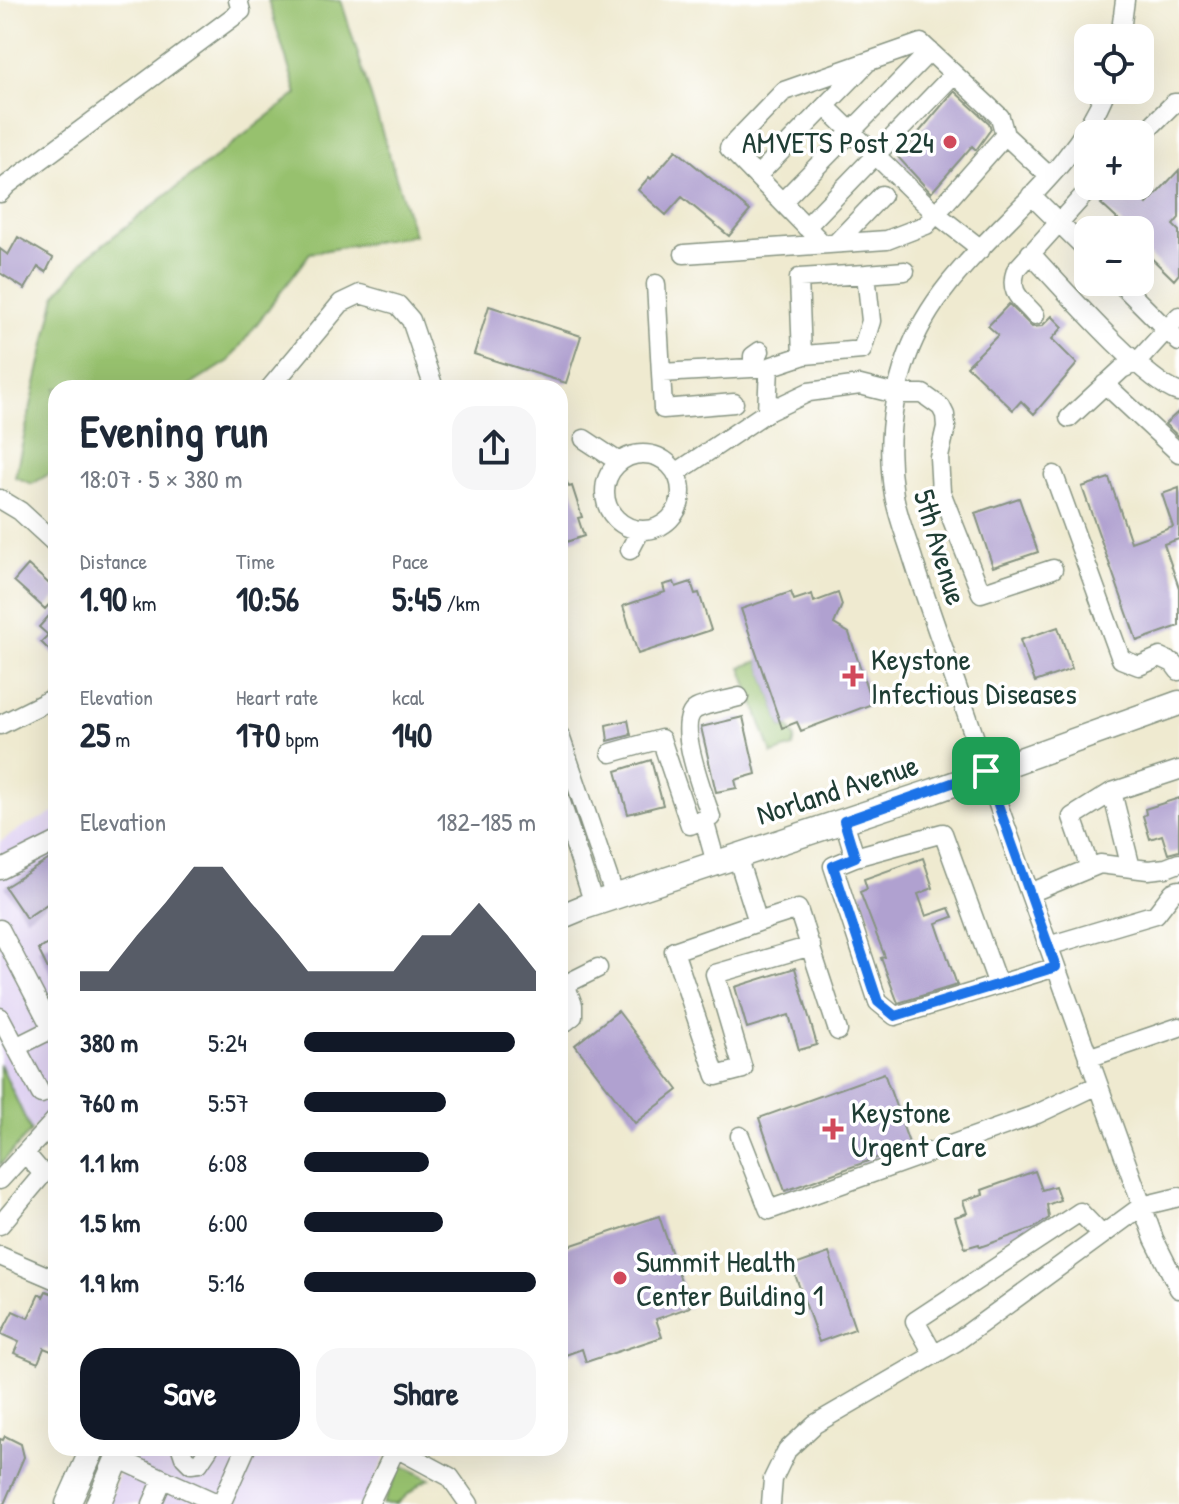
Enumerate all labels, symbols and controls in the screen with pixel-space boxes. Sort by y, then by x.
map controls [1074,24,1154,296]
button: locate [1074,24,1154,104]
button: + [1074,120,1154,200]
place label: AMVETS Post 224 [742,122,934,162]
marker: AMVETS Post 224 [941,133,959,151]
button: − [1074,216,1154,296]
text: Evening run [80,401,268,461]
button: share [452,406,536,490]
text: 18:07 · 5 × 380 m [80,461,242,496]
street label: 5th Avenue [905,484,977,610]
text: Distance [80,546,147,576]
text: Time [236,546,275,576]
text: Pace [392,546,429,576]
text: 1.90 [80,576,127,622]
text: 10:56 [236,576,299,622]
text: 5:45 [392,576,441,622]
text: km [127,588,156,618]
text: /km [441,588,480,618]
place label: Keystone Infectious Diseases [871,639,1077,713]
marker: Keystone Infectious Diseases [842,665,864,687]
text: Elevation [80,682,153,712]
text: Heart rate [236,682,318,712]
text: kcal [392,682,424,712]
text: 25 [80,712,110,758]
text: 170 [236,712,280,758]
text: 140 [392,712,432,758]
text: m [110,724,130,754]
text: bpm [280,724,319,754]
pin [952,737,1020,805]
street label: Norland Avenue [751,744,923,834]
icon: arrive [964,749,1008,793]
text: Elevation [80,804,166,839]
text: 182–185 m [437,804,536,839]
text: 380 m [80,1025,138,1060]
text: 5:24 [208,1025,247,1060]
text: 760 m [80,1085,139,1120]
text: 5:57 [208,1085,249,1120]
place label: Keystone Urgent Care [851,1092,987,1166]
marker: Keystone Urgent Care [822,1118,844,1140]
text: 1.1 km [80,1145,139,1180]
text: 6:08 [208,1145,247,1180]
text: 1.5 km [80,1205,140,1240]
text: 6:00 [208,1205,248,1240]
place label: Summit Health Center Building 1 [636,1241,824,1315]
text: 1.9 km [80,1265,139,1300]
text: 5:16 [208,1265,245,1300]
marker: Summit Health Center Building 1 [611,1269,629,1287]
button: Save [80,1348,300,1440]
button: Share [316,1348,536,1440]

